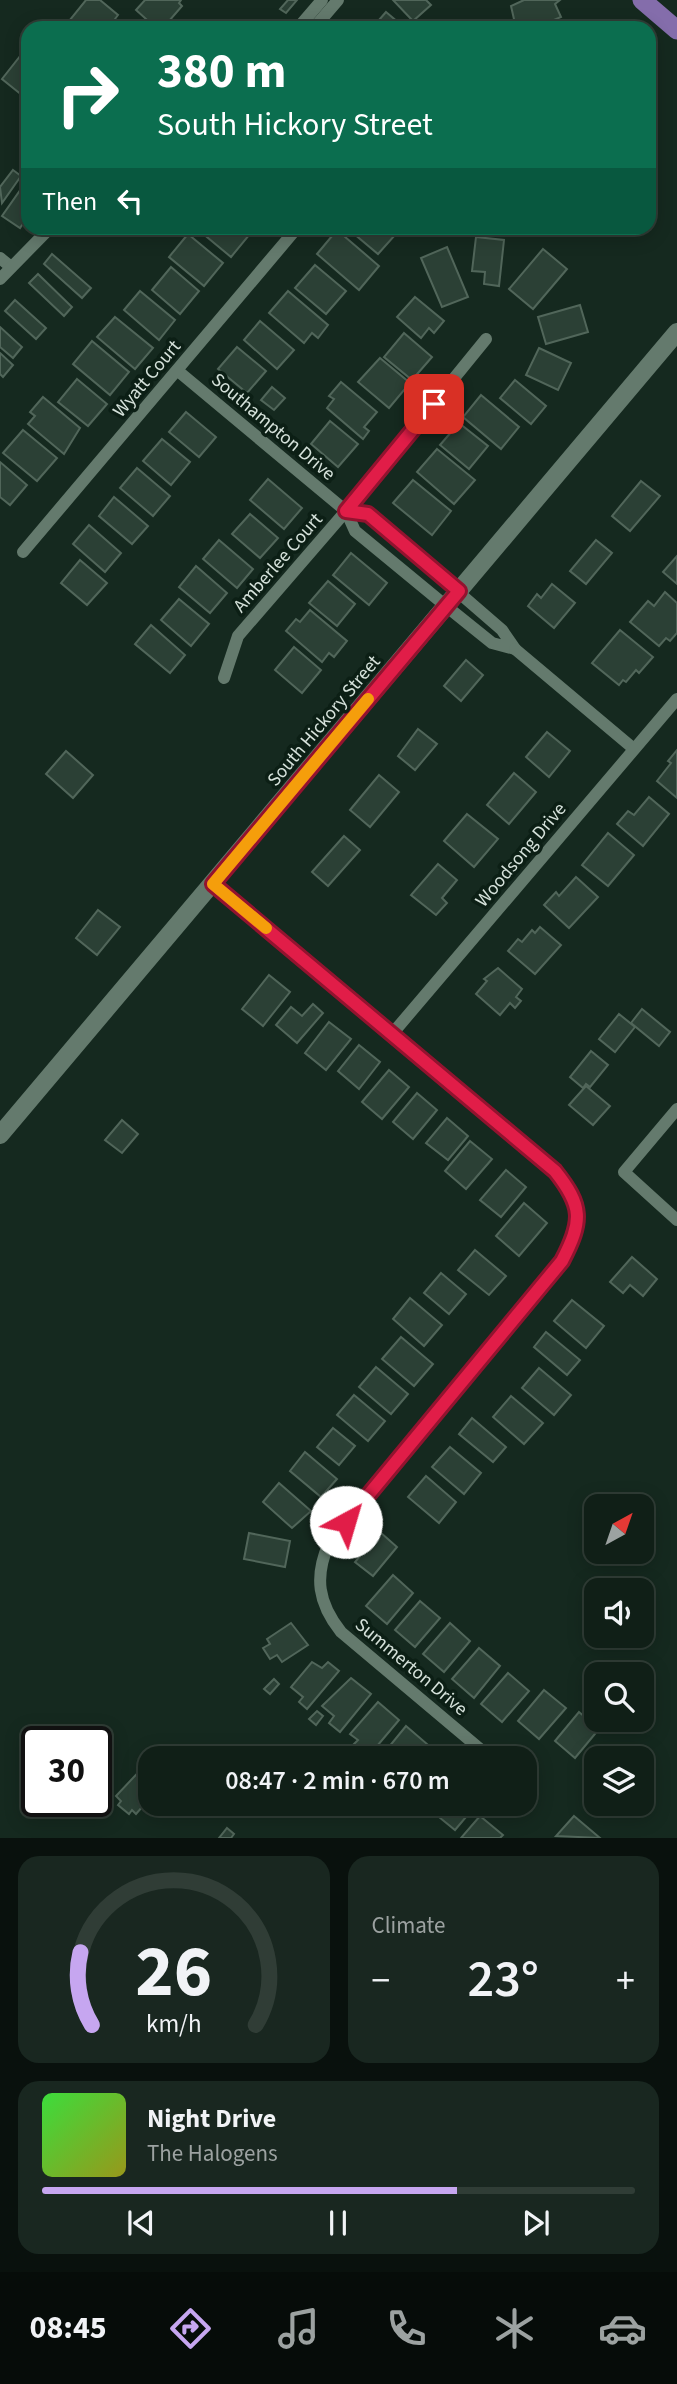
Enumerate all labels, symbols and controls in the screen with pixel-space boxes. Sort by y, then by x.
text: 380 m [157,37,286,107]
icon: right [42,49,133,140]
text: South Hickory Street [157,102,433,148]
icon: left [111,182,149,220]
text: Then [42,183,97,220]
street label: Wyatt Court [107,334,188,423]
street label: Southampton Drive [205,367,341,487]
pin [404,374,464,434]
icon: arrive [415,385,453,423]
street label: Amberlee Court [227,507,330,619]
street label: South Hickory Street [261,649,387,792]
street label: Woodsong Drive [469,797,573,913]
position arrow [309,1485,383,1559]
north arrow [584,1494,654,1564]
map controls [584,1494,654,1816]
button: sound [584,1578,654,1648]
street label: Summerton Drive [349,1612,473,1722]
button: search [584,1662,654,1732]
speed limit sign: 30 [21,1726,112,1817]
button: layers [584,1746,654,1816]
text: 08:47 · 2 min · 670 m [225,1762,450,1799]
text: Climate [372,1909,445,1942]
text: 26 [135,1921,212,2025]
text: 23° [468,1943,539,2017]
text: − [372,1954,390,2008]
text: + [616,1954,635,2008]
text: km/h [146,2006,202,2042]
text: Night Drive [147,2100,276,2137]
text: The Halogens [147,2137,278,2170]
icon: previous [122,2204,160,2242]
icon: pause [319,2204,357,2242]
icon: next [517,2204,555,2242]
icon: directions [166,2304,215,2353]
icon: music [274,2304,323,2353]
icon: phone [382,2304,431,2353]
icon: climate [490,2304,539,2353]
icon: car [598,2304,647,2353]
text: 08:45 [30,2305,107,2351]

